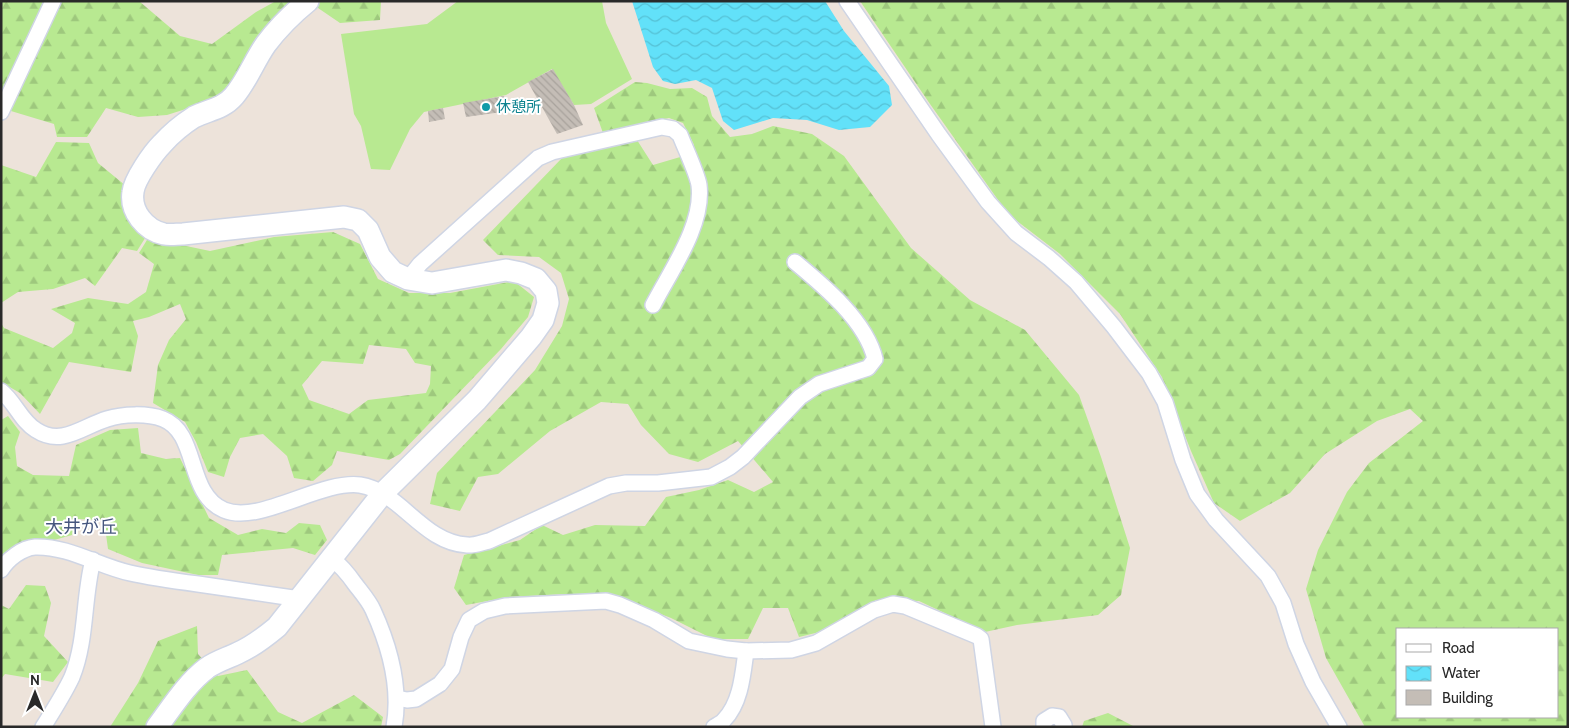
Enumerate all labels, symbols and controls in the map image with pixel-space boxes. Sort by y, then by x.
place label: 休憩所 [496,98,541,116]
marker: 休憩所 [480,101,492,113]
district label: 大井が丘 [45,516,117,538]
legend [1396,628,1559,718]
text: Road [1442,639,1475,657]
text: Water [1442,664,1480,682]
north arrow [10,668,60,718]
text: N [30,671,40,689]
text: Building [1442,689,1493,707]

